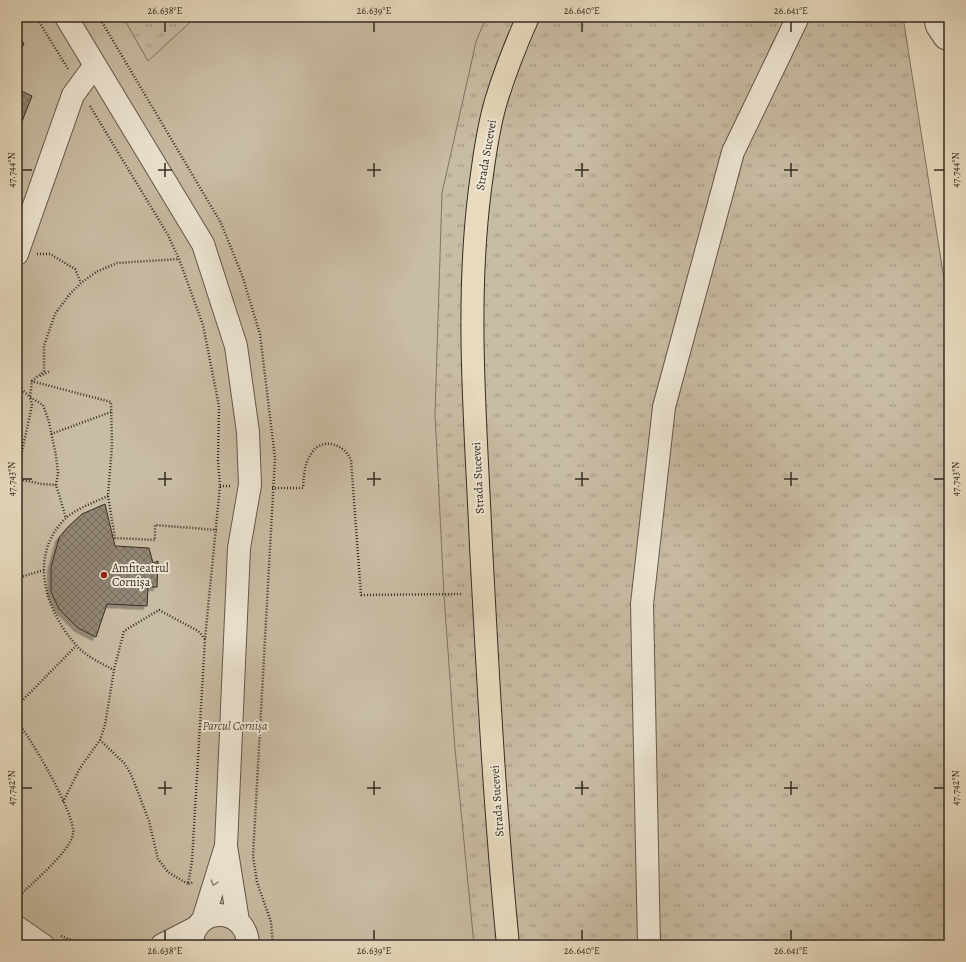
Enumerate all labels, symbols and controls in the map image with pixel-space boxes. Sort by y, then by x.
text: 26.638°E [148,4,183,17]
text: 26.639°E [357,4,391,17]
text: 26.640°E [564,4,600,17]
text: 26.641°E [774,4,808,17]
street label: Strada Sucevei [472,118,500,192]
text: 47.744°N [5,152,18,188]
text: 47.744°N [949,152,962,188]
street label: Strada Sucevei [468,442,488,514]
text: 47.743°N [5,462,18,496]
text: 47.743°N [949,462,962,496]
place label: Amfiteatrul Cornișa [111,560,169,590]
marker: Amfiteatrul Cornișa [99,570,109,580]
park label: Parcul Cornișa [202,718,268,734]
street label: Strada Sucevei [487,765,507,837]
text: 47.742°N [5,770,18,806]
text: 47.742°N [949,770,962,806]
one-way arrow [210,879,219,886]
text: 26.638°E [148,944,183,957]
text: 26.639°E [357,944,391,957]
text: 26.640°E [564,944,600,957]
text: 26.641°E [774,944,808,957]

